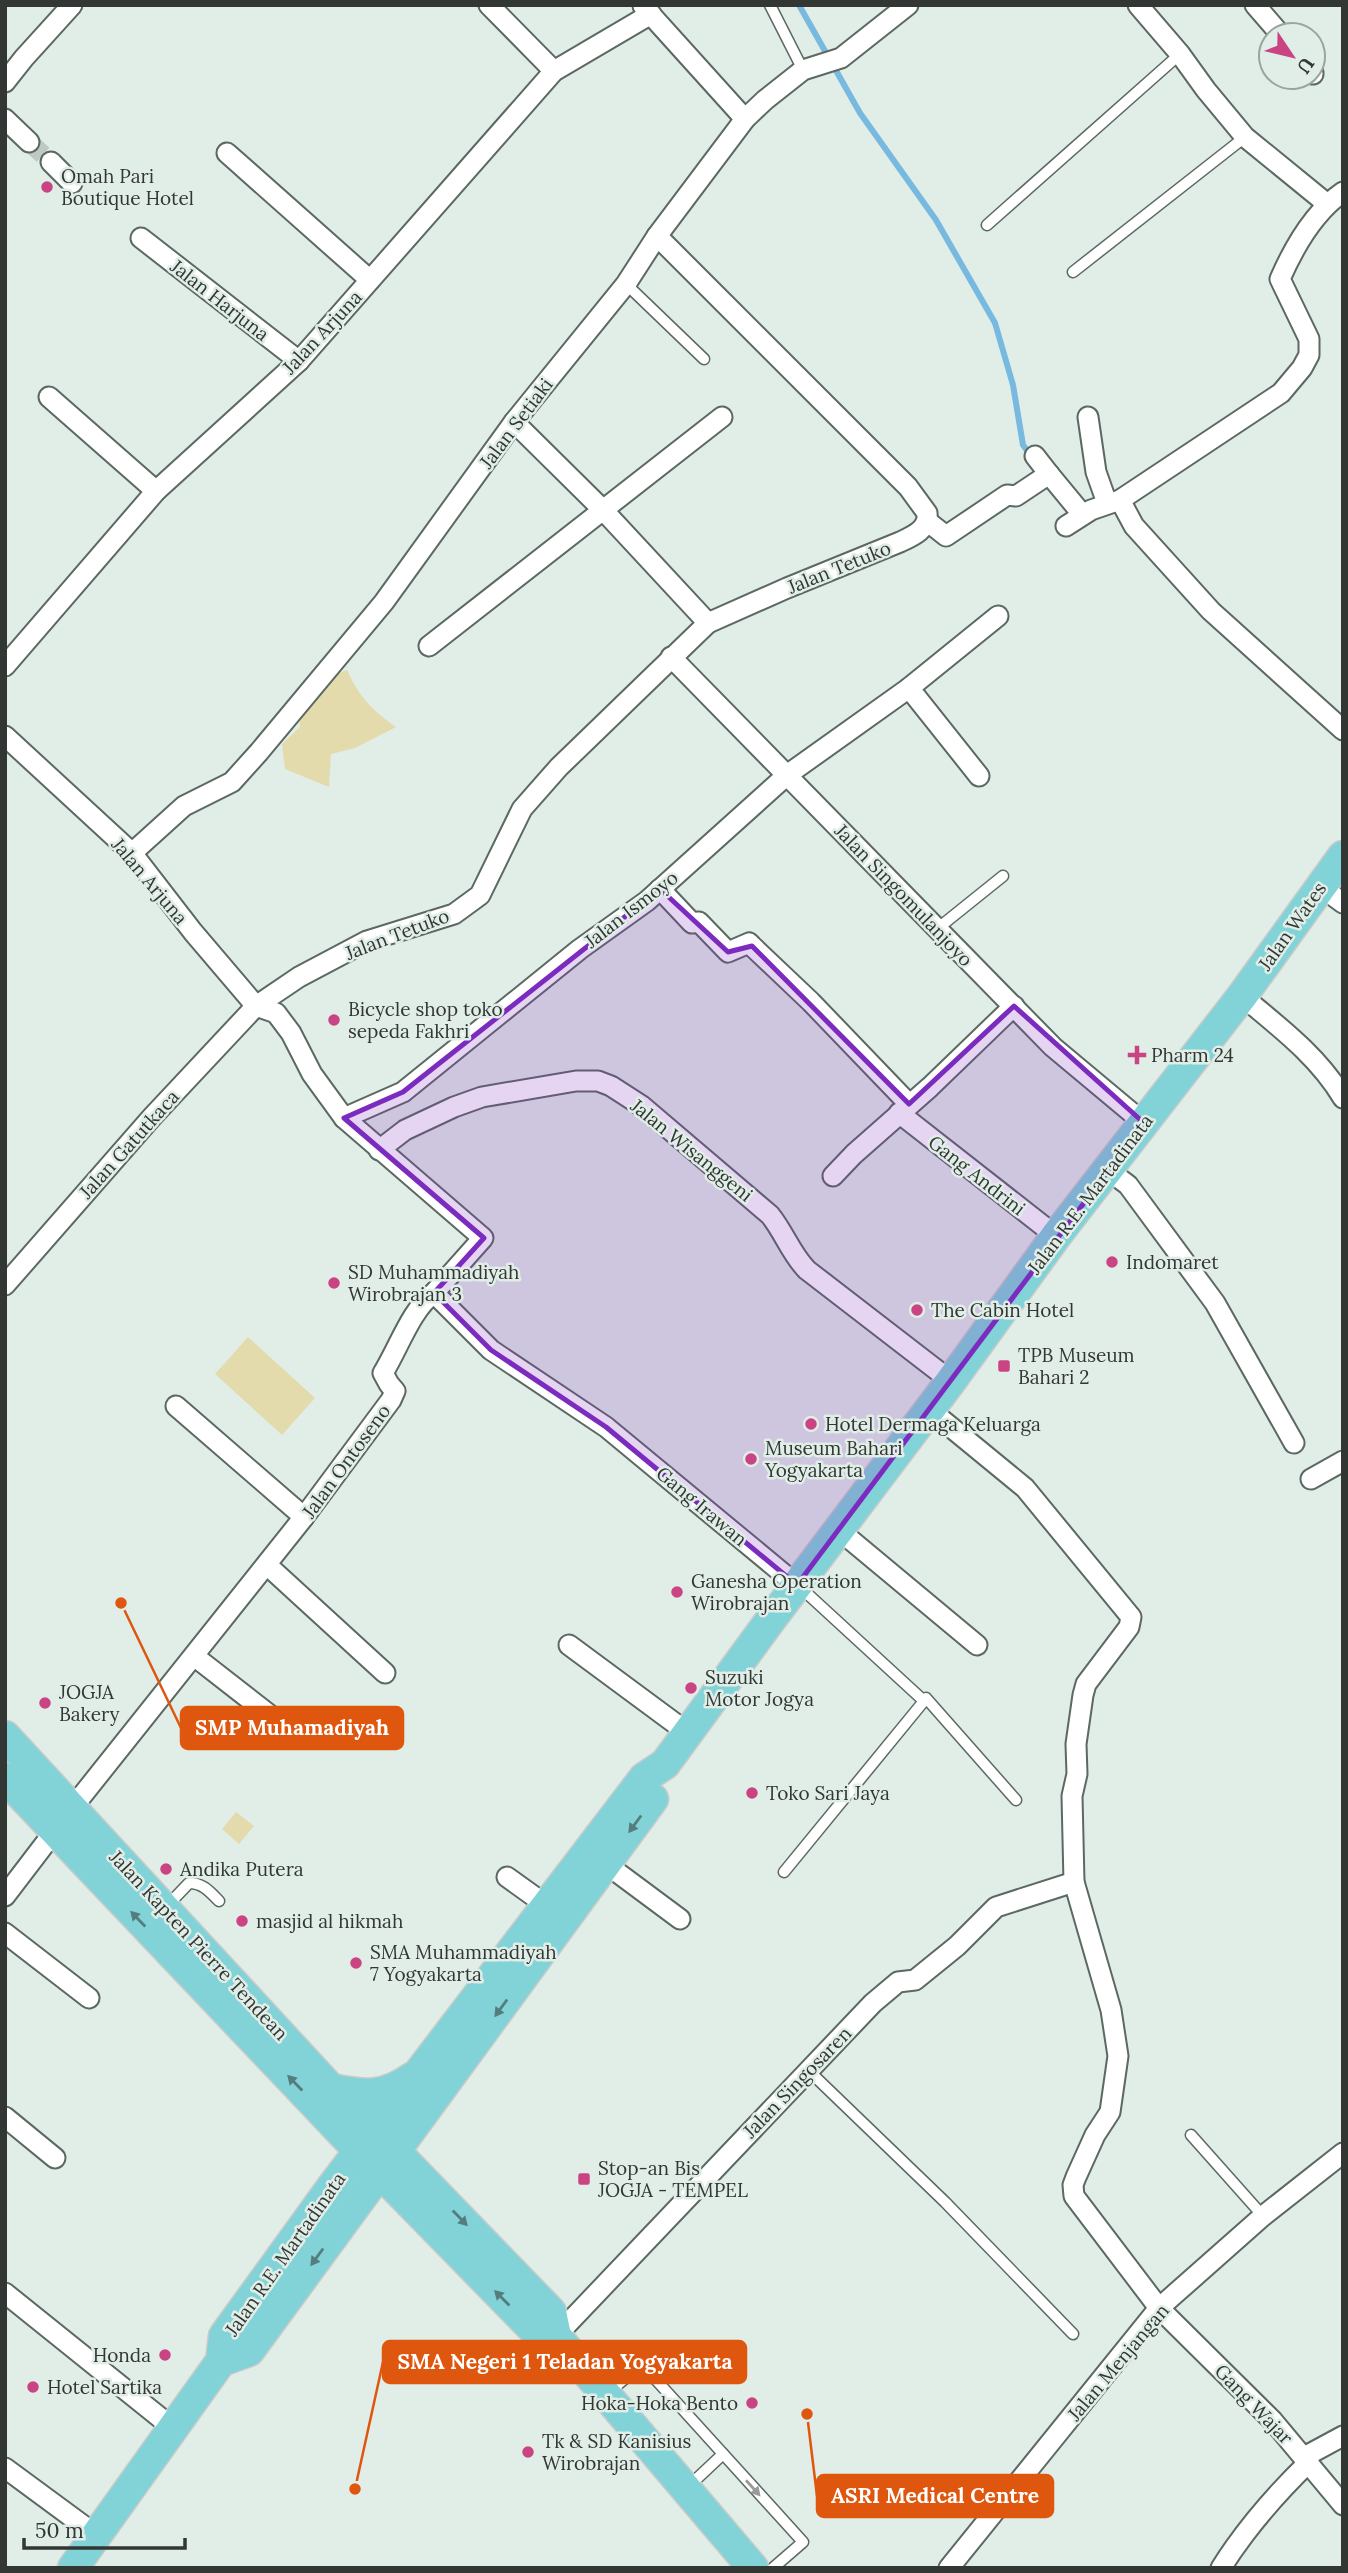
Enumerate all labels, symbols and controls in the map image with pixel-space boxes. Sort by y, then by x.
north arrow [1257,21,1327,91]
text: U [1292,53,1320,79]
place label: Omah Pari Boutique Hotel [61,164,194,210]
marker: Omah Pari Boutique Hotel [39,179,55,195]
street label: Jalan Harjuna [165,253,274,346]
street label: Jalan Arjuna [276,285,367,380]
street label: Jalan Setiaki [474,373,558,474]
street label: Jalan Tetuko [783,535,894,599]
street label: Jalan Singomulanjoyo [829,818,978,971]
street label: Jalan Arjuna [106,832,193,929]
street label: Jalan Ismoyo [579,865,683,954]
street label: Jalan Wates [1252,877,1331,976]
street label: Jalan Tetuko [341,903,452,965]
place label: Bicycle shop toko sepeda Fakhri [348,997,503,1043]
marker: Bicycle shop toko sepeda Fakhri [326,1012,342,1028]
place label: Pharm 24 [1151,1043,1234,1067]
marker: Pharm 24 [1129,1047,1145,1063]
street label: Jalan Gatutkaca [73,1084,184,1204]
street label: Jalan Wisanggeni [625,1093,758,1207]
street label: Jalan R.E. Martadinata [1021,1109,1158,1280]
street label: Gang Andrini [924,1130,1030,1220]
place label: Indomaret [1126,1250,1219,1274]
marker: Indomaret [1104,1254,1120,1270]
place label: SD Muhammadiyah Wirobrajan 3 [348,1260,520,1306]
marker: SD Muhammadiyah Wirobrajan 3 [326,1275,342,1291]
place label: The Cabin Hotel [931,1298,1074,1322]
marker: The Cabin Hotel [909,1302,925,1318]
place label: TPB Museum Bahari 2 [1018,1343,1135,1389]
marker: TPB Museum Bahari 2 [996,1358,1012,1374]
street label: Jalan Ontoseno [296,1399,395,1523]
place label: Hotel Dermaga Keluarga [825,1412,1041,1436]
marker: Hotel Dermaga Keluarga [803,1416,819,1432]
place label: Museum Bahari Yogyakarta [764,1436,903,1482]
marker: Museum Bahari Yogyakarta [743,1451,759,1467]
street label: Gang Irawan [652,1461,752,1551]
place label: Ganesha Operation Wirobrajan [691,1569,862,1615]
marker: Ganesha Operation Wirobrajan [669,1584,685,1600]
place label: Suzuki Motor Jogya [705,1665,814,1711]
place label: JOGJA Bakery [58,1680,120,1726]
marker: Suzuki Motor Jogya [683,1680,699,1696]
marker: JOGJA Bakery [37,1695,53,1711]
callout: SMP Muhamadiyah [181,1707,403,1749]
text: SMP Muhamadiyah [195,1714,389,1741]
place label: Toko Sari Jaya [766,1781,890,1805]
marker: Toko Sari Jaya [744,1785,760,1801]
one-way arrow [628,1815,642,1833]
street label: Jalan Kapten Pierre Tendean [104,1844,293,2045]
place label: Andika Putera [179,1857,304,1881]
marker: Andika Putera [158,1861,174,1877]
place label: masjid al hikmah [256,1909,403,1933]
one-way arrow [131,1911,147,1928]
marker: masjid al hikmah [234,1913,250,1929]
place label: SMA Muhammadiyah 7 Yogyakarta [370,1940,557,1986]
marker: SMA Muhammadiyah 7 Yogyakarta [348,1955,364,1971]
one-way arrow [494,1999,508,2017]
street label: Jalan Singosaren [737,2021,856,2143]
one-way arrow [287,2075,304,2092]
place label: Stop-an Bis JOGJA - TEMPEL [597,2156,748,2202]
street label: Jalan R.E. Martadinata [219,2167,351,2341]
marker: Stop-an Bis JOGJA - TEMPEL [576,2171,592,2187]
one-way arrow [451,2209,467,2226]
one-way arrow [310,2248,324,2266]
one-way arrow [494,2289,511,2306]
street label: Jalan Menjangan [1061,2299,1174,2426]
callout: SMA Negeri 1 Teladan Yogyakarta [383,2341,746,2383]
place label: Honda [93,2343,151,2367]
marker: Honda [157,2347,173,2363]
text: SMA Negeri 1 Teladan Yogyakarta [398,2348,732,2375]
street label: Gang Wajar [1210,2359,1299,2450]
place label: Hotel Sartika [47,2375,162,2399]
marker: Hotel Sartika [25,2379,41,2395]
place label: Hoka-Hoka Bento [581,2391,738,2415]
marker: Hoka-Hoka Bento [744,2395,760,2411]
place label: Tk & SD Kanisius Wirobrajan [542,2429,692,2475]
marker: Tk & SD Kanisius Wirobrajan [520,2444,536,2460]
callout: ASRI Medical Centre [817,2475,1053,2517]
one-way arrow [745,2479,761,2496]
text: ASRI Medical Centre [831,2482,1039,2509]
scale bar [24,2506,186,2550]
text: 50 m [35,2517,84,2544]

